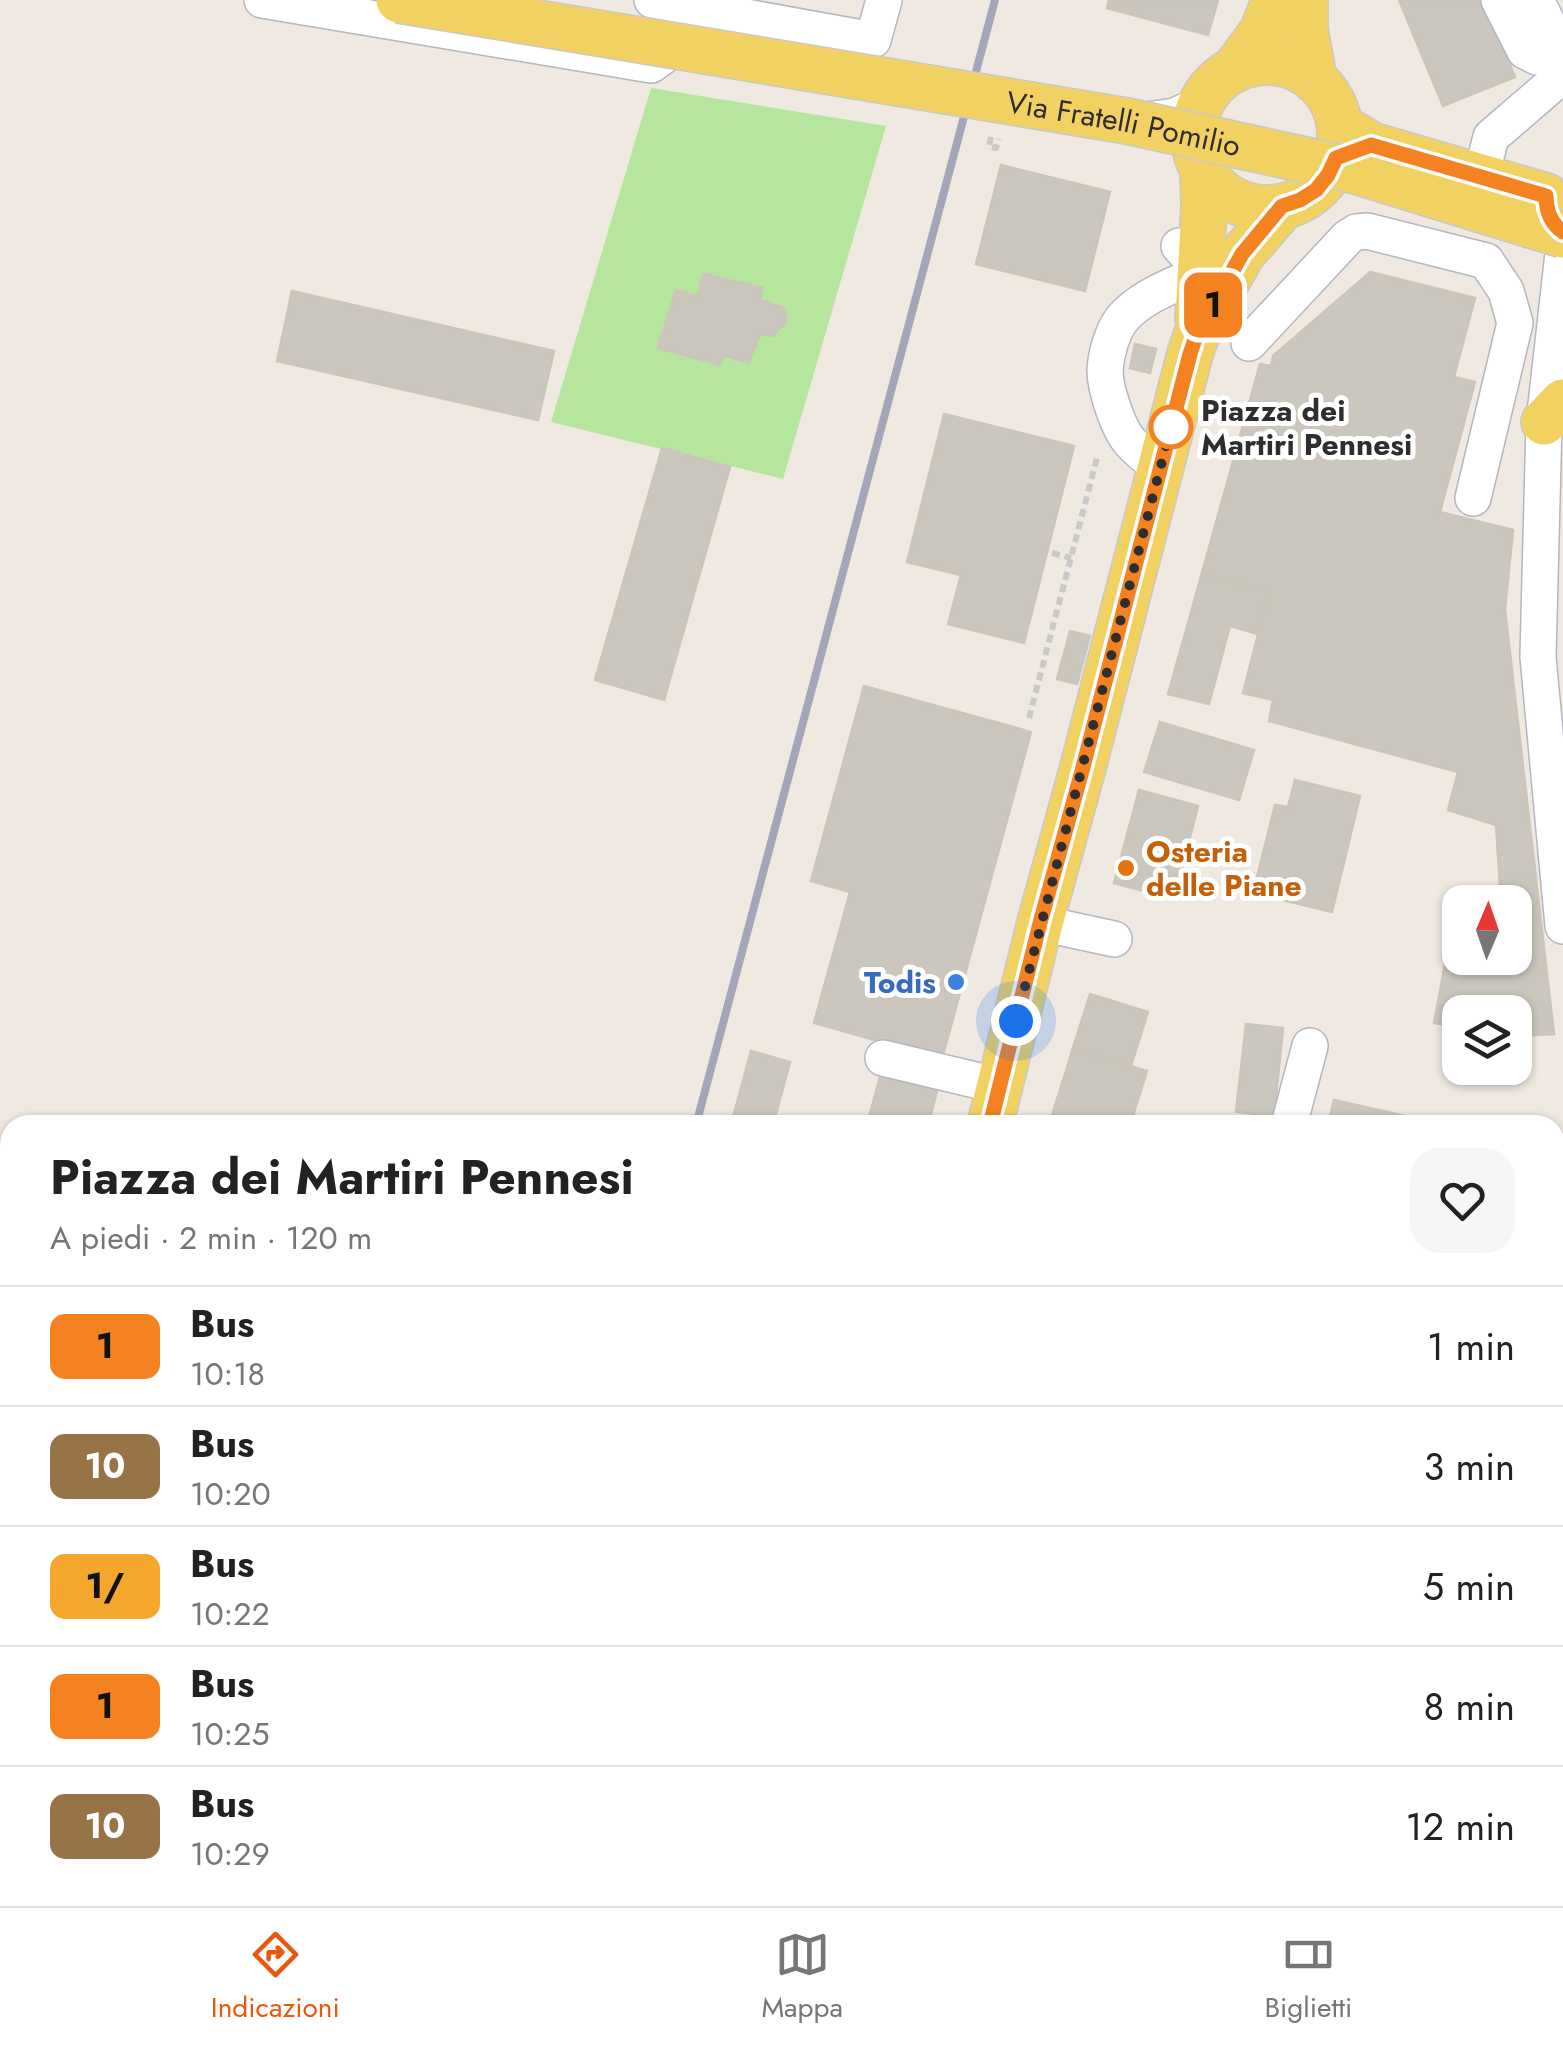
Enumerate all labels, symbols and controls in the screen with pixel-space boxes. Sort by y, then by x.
street label: Via Fratelli Pomilio [1003,80,1245,167]
line badge: 1 [1180,272,1246,338]
text: 1 [1204,280,1222,330]
place label: Piazza dei Martiri Pennesi [1201,389,1412,466]
marker: Piazza dei Martiri Pennesi [1150,406,1192,448]
place label: Osteria delle Piane [1146,830,1302,907]
marker: Osteria delle Piane [1115,857,1137,879]
north arrow [1442,885,1532,975]
map controls [1442,885,1532,1085]
place label: Todis [864,961,936,1004]
marker: Todis [945,971,967,993]
button: layers [1442,995,1532,1085]
your location [991,996,1041,1046]
text: Piazza dei Martiri Pennesi [50,1143,634,1212]
button: heart [1410,1148,1515,1253]
text: A piedi · 2 min · 120 m [50,1215,372,1261]
text: Bus [190,1296,254,1351]
text: 1 min [1427,1319,1515,1374]
text: 1 [96,1321,114,1371]
text: 10:18 [190,1351,265,1397]
text: Bus [190,1416,254,1471]
text: 3 min [1423,1439,1515,1494]
text: 10 [85,1441,126,1491]
text: 10:20 [190,1471,271,1517]
text: Bus [190,1536,254,1591]
text: 5 min [1423,1559,1515,1614]
text: 1/ [85,1561,125,1611]
text: 10:22 [190,1591,270,1637]
text: Bus [190,1656,254,1711]
text: 8 min [1423,1679,1515,1734]
text: 1 [96,1681,114,1731]
text: 10:25 [190,1711,269,1757]
text: Bus [190,1776,254,1831]
text: 12 min [1405,1799,1515,1854]
text: 10 [85,1801,126,1851]
text: 10:29 [190,1831,270,1877]
tab: Indicazioni [211,1927,340,2028]
tab: Mappa [761,1927,843,2028]
tab: Biglietti [1264,1927,1352,2028]

